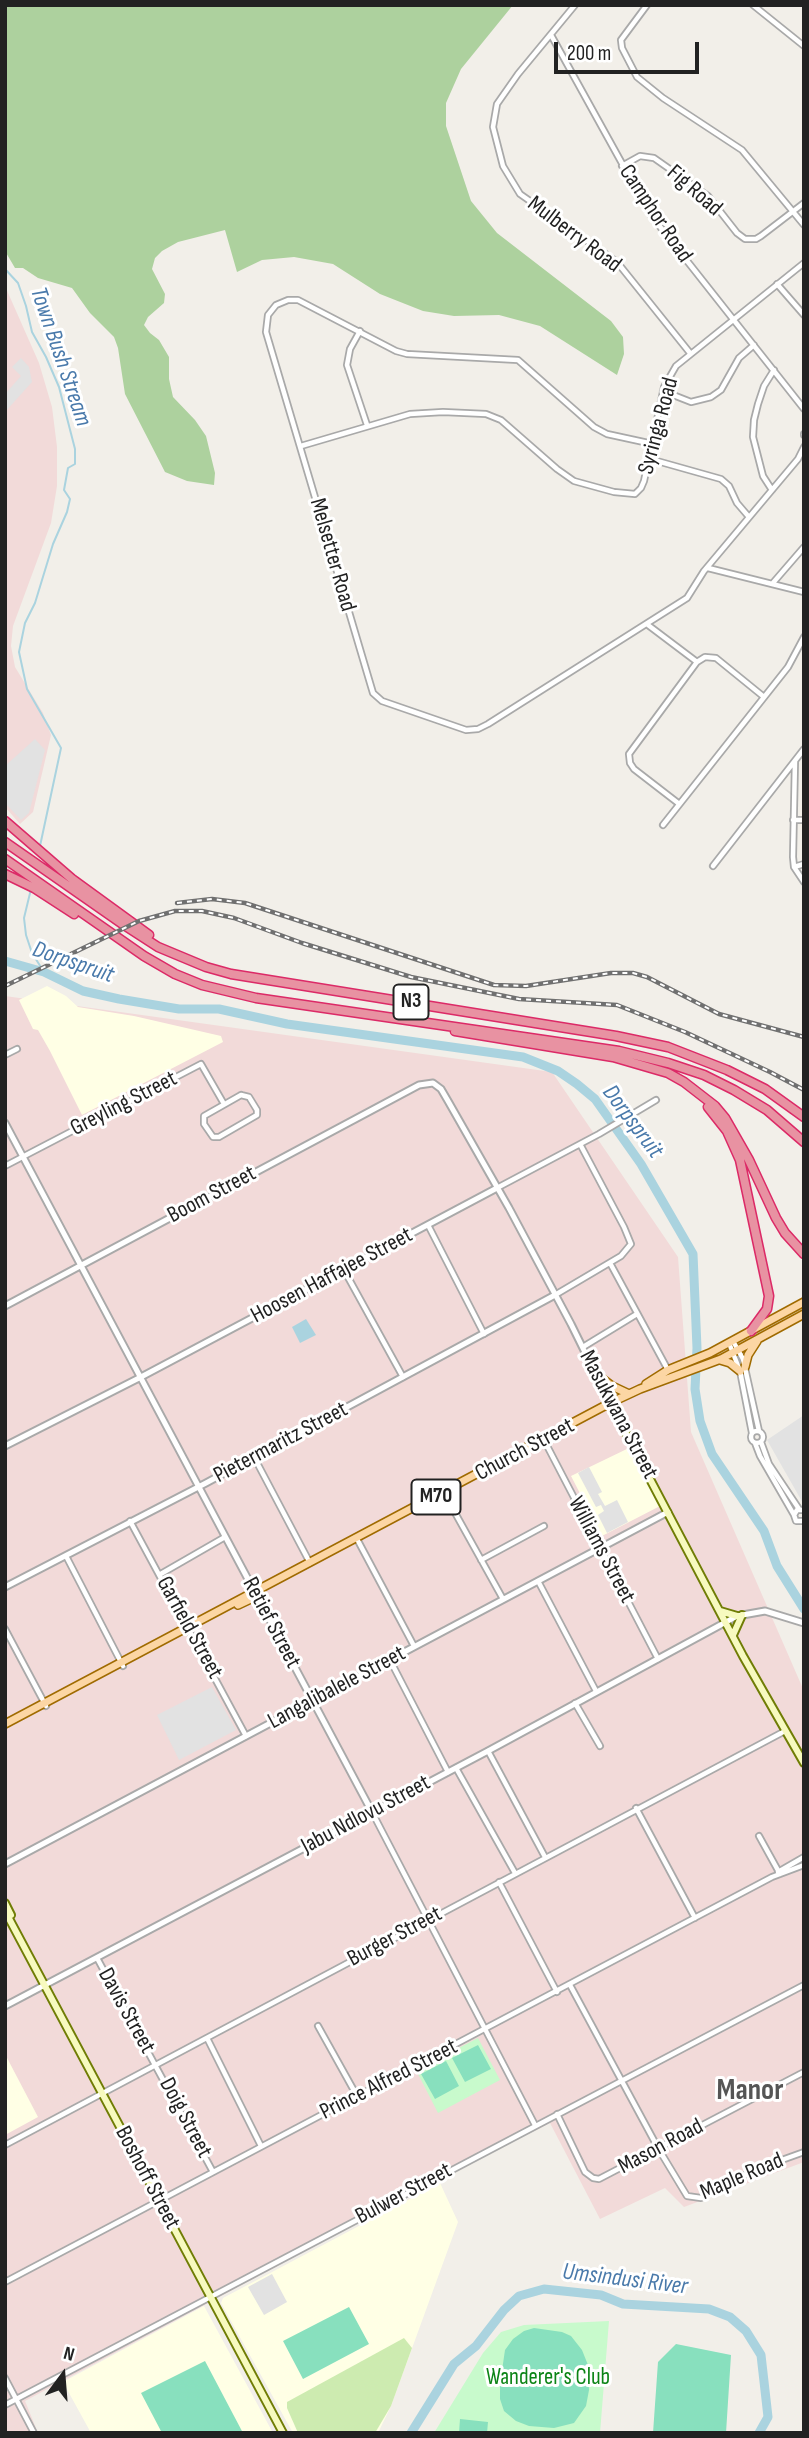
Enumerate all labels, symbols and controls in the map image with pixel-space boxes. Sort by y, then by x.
scale bar [557,28,702,72]
text: 200 m [567,41,611,66]
street label: Fig Road [661,159,727,223]
street label: Camphor Road [612,160,698,268]
street label: Mulberry Road [522,191,626,279]
water label: Town Bush Stream [23,284,97,430]
street label: Syringa Road [633,375,685,477]
street label: Melsetter Road [303,495,361,615]
water label: Dorpspruit [29,936,117,990]
road number: N3 [394,984,428,1020]
street label: Greyling Street [66,1065,182,1143]
water label: Dorpspruit [595,1080,669,1164]
street label: Boom Street [163,1160,261,1230]
street label: Hoosen Haffajee Street [247,1222,417,1330]
street label: Masukwana Street [573,1346,663,1484]
street label: Pietermaritz Street [209,1396,353,1490]
street label: Church Street [471,1412,579,1488]
road number: M70 [412,1480,460,1514]
street label: Williams Street [561,1492,641,1608]
street label: Garfield Street [150,1572,228,1684]
street label: Retief Street [236,1573,306,1673]
street label: Langalibalele Street [264,1640,410,1736]
street label: Jabu Ndlovu Street [297,1769,435,1861]
street label: Burger Street [343,1901,447,1973]
street label: Davis Street [91,1963,161,2059]
street label: Prince Alfred Street [316,2033,462,2127]
street label: Doig Street [153,2073,217,2163]
district label: Manor [717,2073,783,2109]
street label: Mason Road [614,2113,708,2181]
street label: Boshoff Street [108,2122,186,2234]
street label: Maple Road [696,2147,788,2207]
street label: Bulwer Street [351,2157,457,2231]
water label: Umsindusi River [561,2258,689,2302]
north arrow [28,2340,98,2410]
text: N [61,2342,77,2367]
park label: Wanderer's Club [486,2364,610,2392]

